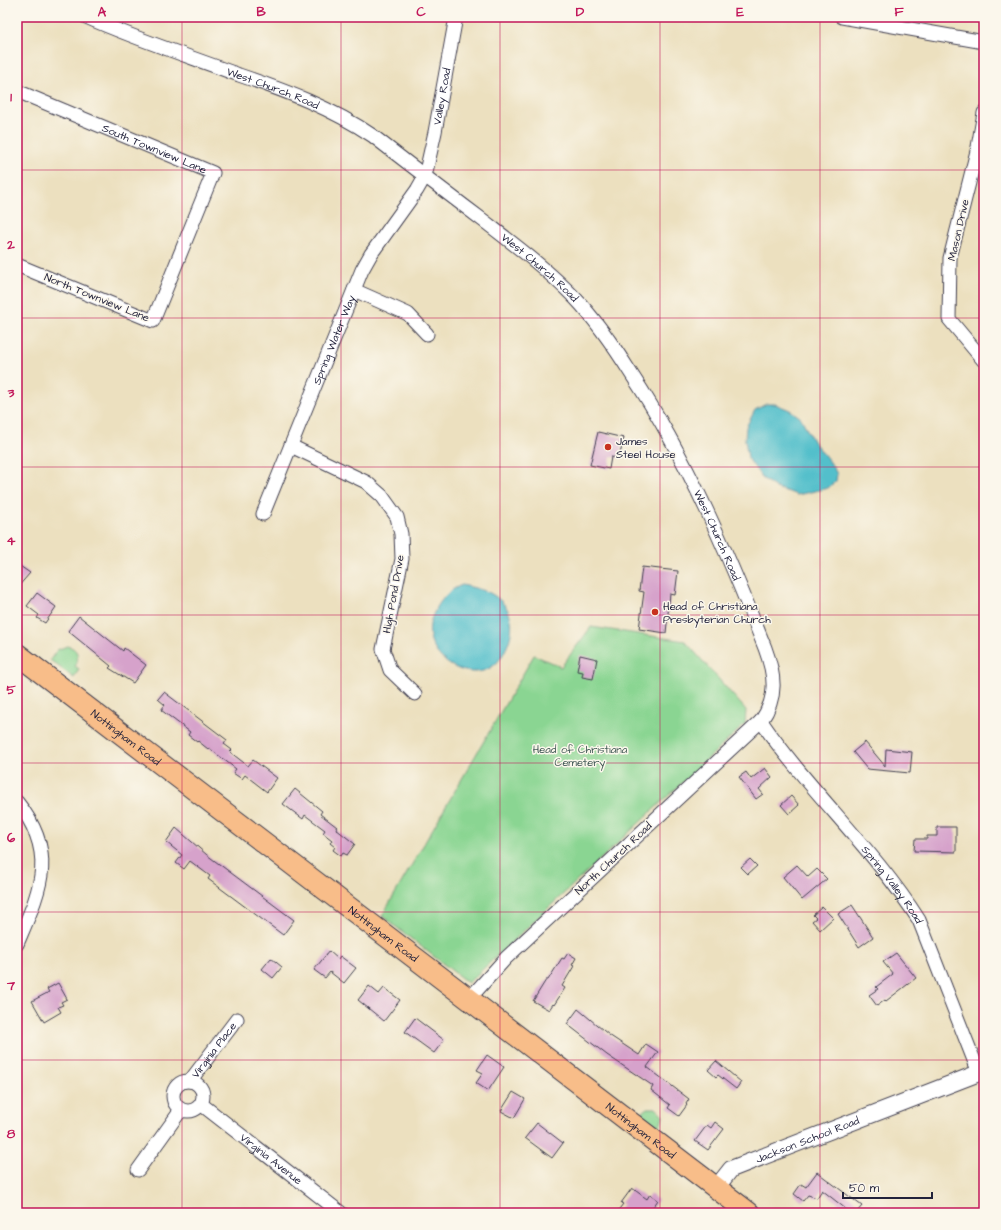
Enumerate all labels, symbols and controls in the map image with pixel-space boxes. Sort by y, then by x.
text: A [98,3,107,21]
text: B [256,3,266,21]
text: C [416,3,426,21]
text: D [576,3,585,21]
text: E [736,3,744,21]
text: F [894,3,904,21]
street label: West Church Road [225,64,322,113]
street label: Valley Road [429,66,455,126]
text: 1 [10,88,12,106]
street label: South Townview Lane [100,120,209,178]
street label: Mason Drive [944,198,973,262]
street label: West Church Road [498,230,582,306]
text: 2 [6,236,15,254]
street label: North Townview Lane [42,269,152,325]
street label: Spring Water Way [309,293,360,387]
text: 3 [7,384,15,402]
place label: James Steel House [616,434,676,462]
marker: James Steel House [603,442,613,452]
street label: West Church Road [690,487,744,583]
text: 4 [7,532,16,550]
street label: High Pond Drive [379,554,409,635]
place label: Head of Christiana Presbyterian Church [663,599,771,628]
marker: Head of Christiana Presbyterian Church [650,607,660,617]
text: 5 [6,681,16,699]
street label: Nottingham Road [88,706,164,769]
park label: Head of Christiana Cemetery [533,742,628,771]
street label: North Church Road [572,818,655,898]
text: 6 [7,829,16,847]
street label: Spring Valley Road [858,843,927,926]
street label: Nottingham Road [345,903,421,966]
text: 7 [6,977,16,995]
street label: Virginia Place [188,1019,240,1081]
street label: Nottingham Road [603,1099,679,1163]
street label: Jackson School Road [753,1113,862,1167]
text: 8 [7,1125,16,1143]
street label: Virginia Avenue [237,1130,305,1188]
scale bar [843,1174,932,1200]
text: 50 m [849,1180,880,1197]

